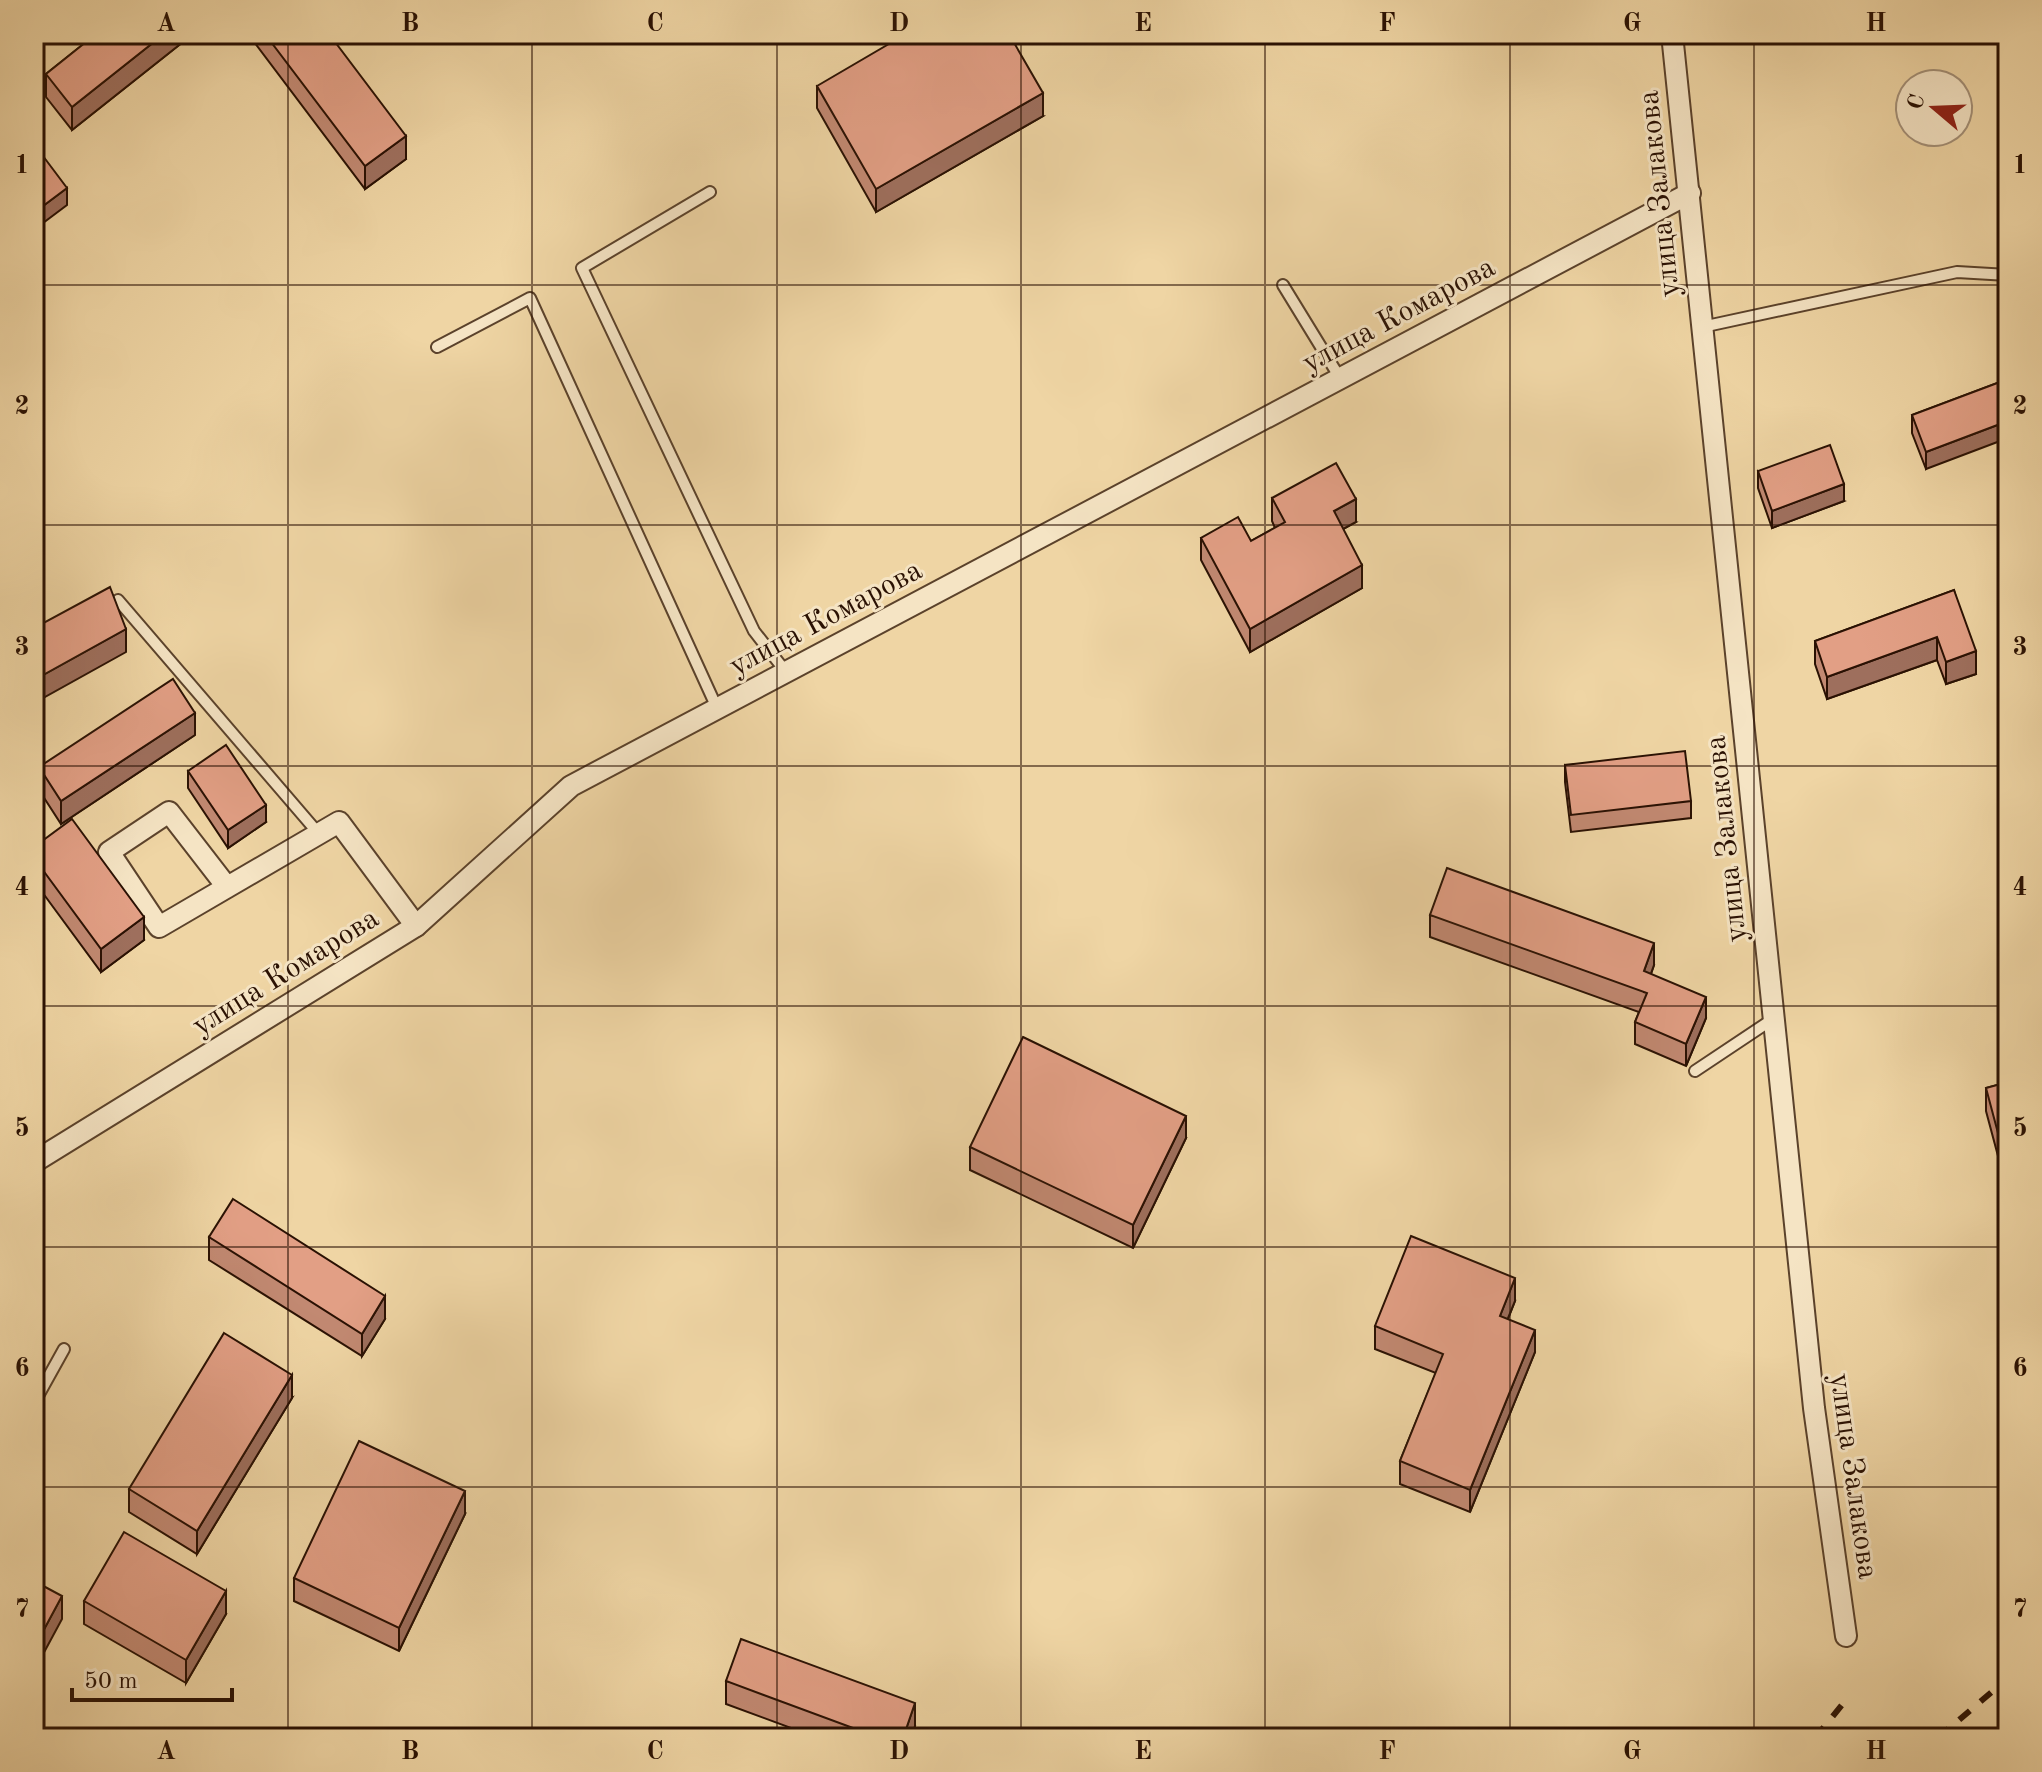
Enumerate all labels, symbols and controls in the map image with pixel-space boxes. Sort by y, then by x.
text: A [156,11,176,37]
text: B [401,11,419,37]
text: C [646,11,664,37]
text: D [889,11,909,37]
text: E [1134,11,1152,37]
text: F [1378,11,1396,37]
text: G [1623,11,1641,37]
text: H [1865,11,1887,37]
north arrow [1894,68,1974,148]
street label: улица Залакова [1634,89,1686,299]
text: С [1904,92,1930,113]
text: 1 [14,153,30,179]
text: 1 [2012,153,2028,179]
street label: улица Комарова [1298,252,1500,379]
text: 2 [14,394,30,420]
text: 2 [2012,394,2028,420]
street label: улица Комарова [725,555,927,682]
text: 3 [14,635,30,661]
text: 3 [2012,635,2028,661]
street label: улица Залакова [1701,734,1753,944]
text: 4 [14,875,30,901]
text: 4 [2012,875,2028,901]
street label: улица Комарова [188,903,385,1042]
text: 5 [14,1116,30,1142]
text: 5 [2012,1116,2028,1142]
text: 6 [14,1356,30,1382]
text: 6 [2012,1356,2028,1382]
street label: улица Залакова [1824,1371,1882,1581]
text: 7 [14,1597,30,1623]
text: 7 [2012,1597,2028,1623]
scale bar [72,1652,232,1702]
text: 50 m [84,1670,138,1694]
text: A [156,1739,176,1765]
text: B [401,1739,419,1765]
text: C [646,1739,664,1765]
text: D [889,1739,909,1765]
text: E [1134,1739,1152,1765]
text: F [1378,1739,1396,1765]
text: G [1623,1739,1641,1765]
text: H [1865,1739,1887,1765]

